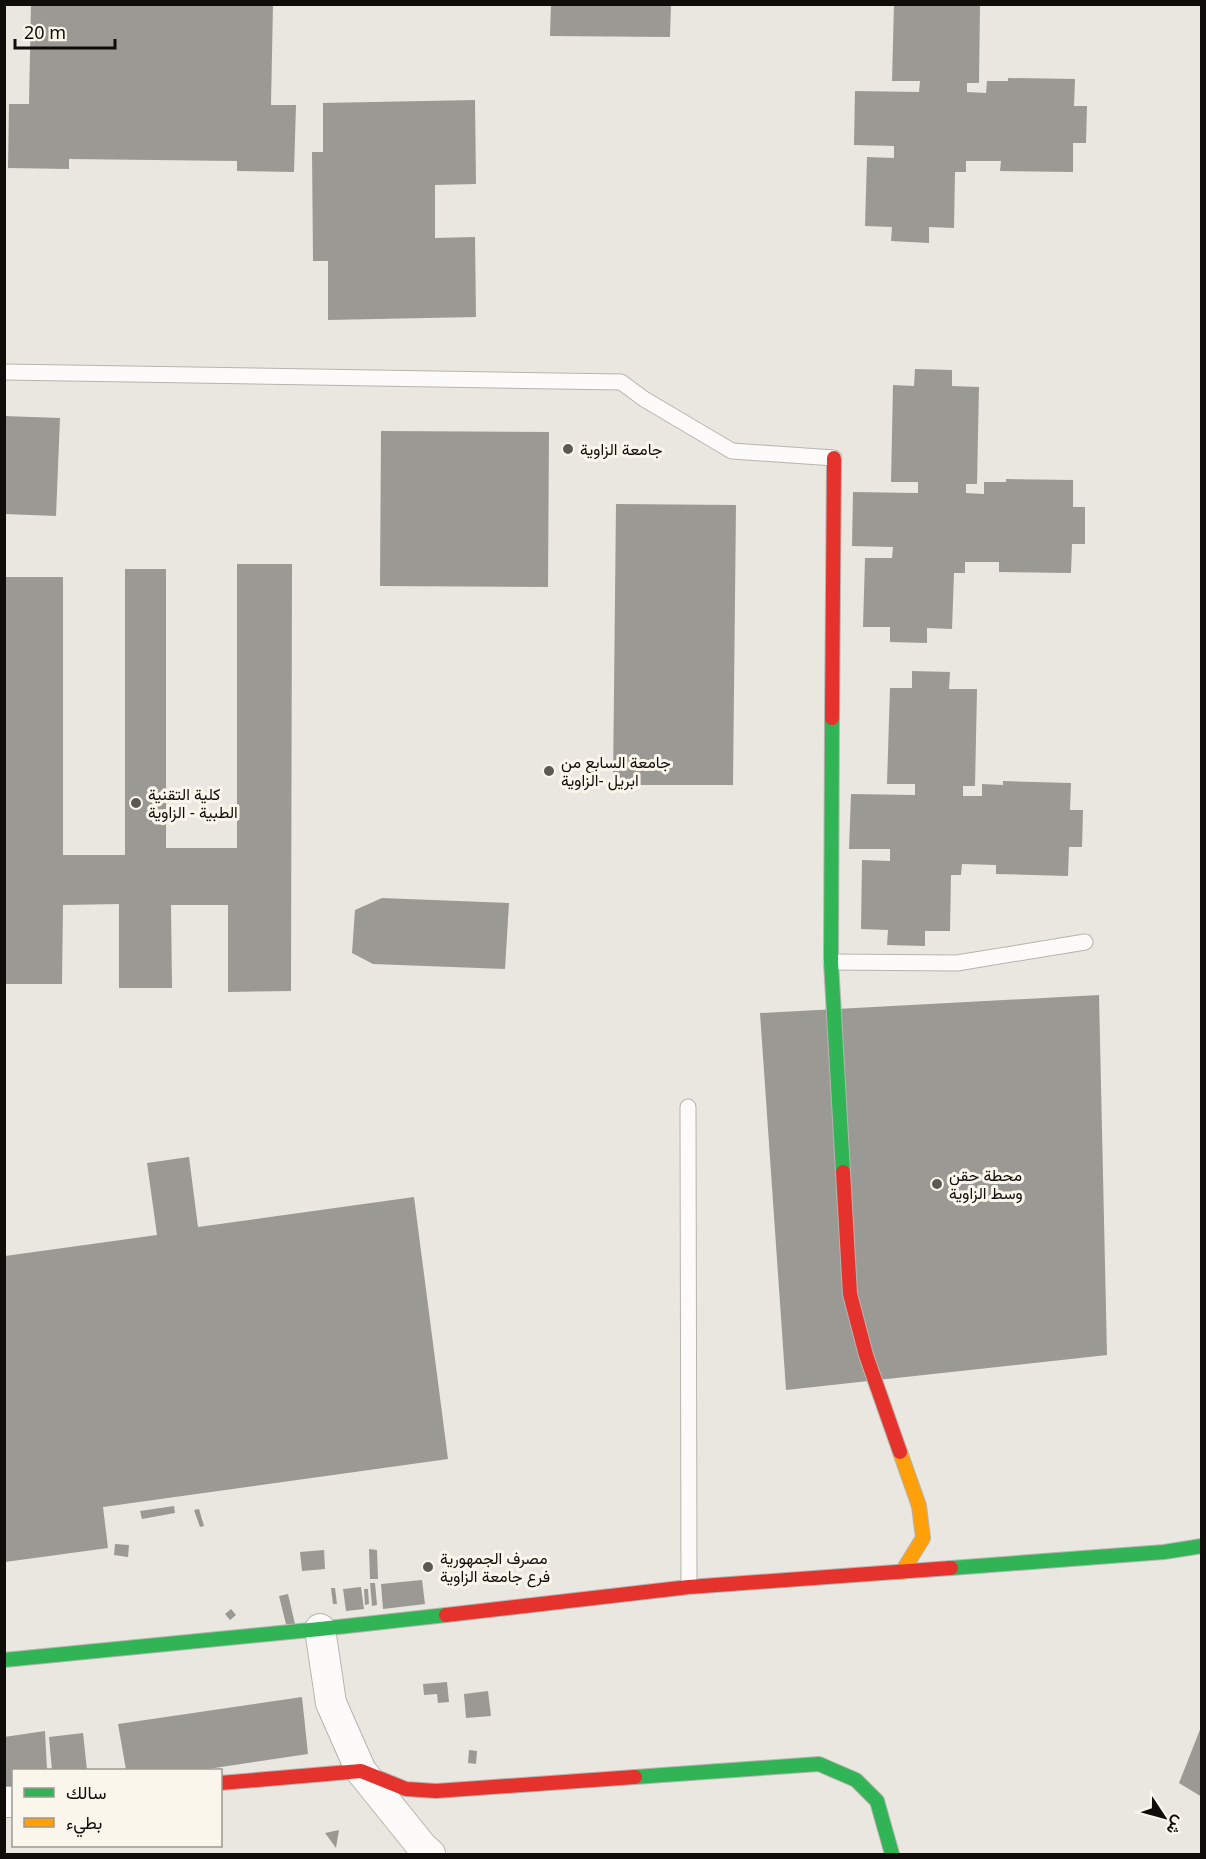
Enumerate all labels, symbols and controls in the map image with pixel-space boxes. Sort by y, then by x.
scale bar [15,12,116,50]
text: 20 m [24,20,66,44]
place label: جامعة الزاوية [580,438,663,460]
marker: جامعة الزاوية [561,442,575,456]
place label: جامعة السابع من ابريل -الزاوية [561,751,671,791]
marker: جامعة السابع من ابريل -الزاوية [542,764,556,778]
place label: كلية التقنية الطبية - الزاوية [148,783,238,823]
marker: كلية التقنية الطبية - الزاوية [129,796,143,810]
place label: محطة حقن وسط الزاوية [949,1164,1023,1204]
marker: محطة حقن وسط الزاوية [930,1177,944,1191]
place label: مصرف الجمهورية فرع جامعة الزاوية [440,1547,550,1588]
marker: مصرف الجمهورية فرع جامعة الزاوية [421,1560,435,1574]
legend [12,1769,222,1847]
text: سالك [66,1780,106,1804]
north arrow [1134,1787,1194,1847]
text: بطيء [66,1810,102,1838]
text: ش [1162,1812,1191,1840]

